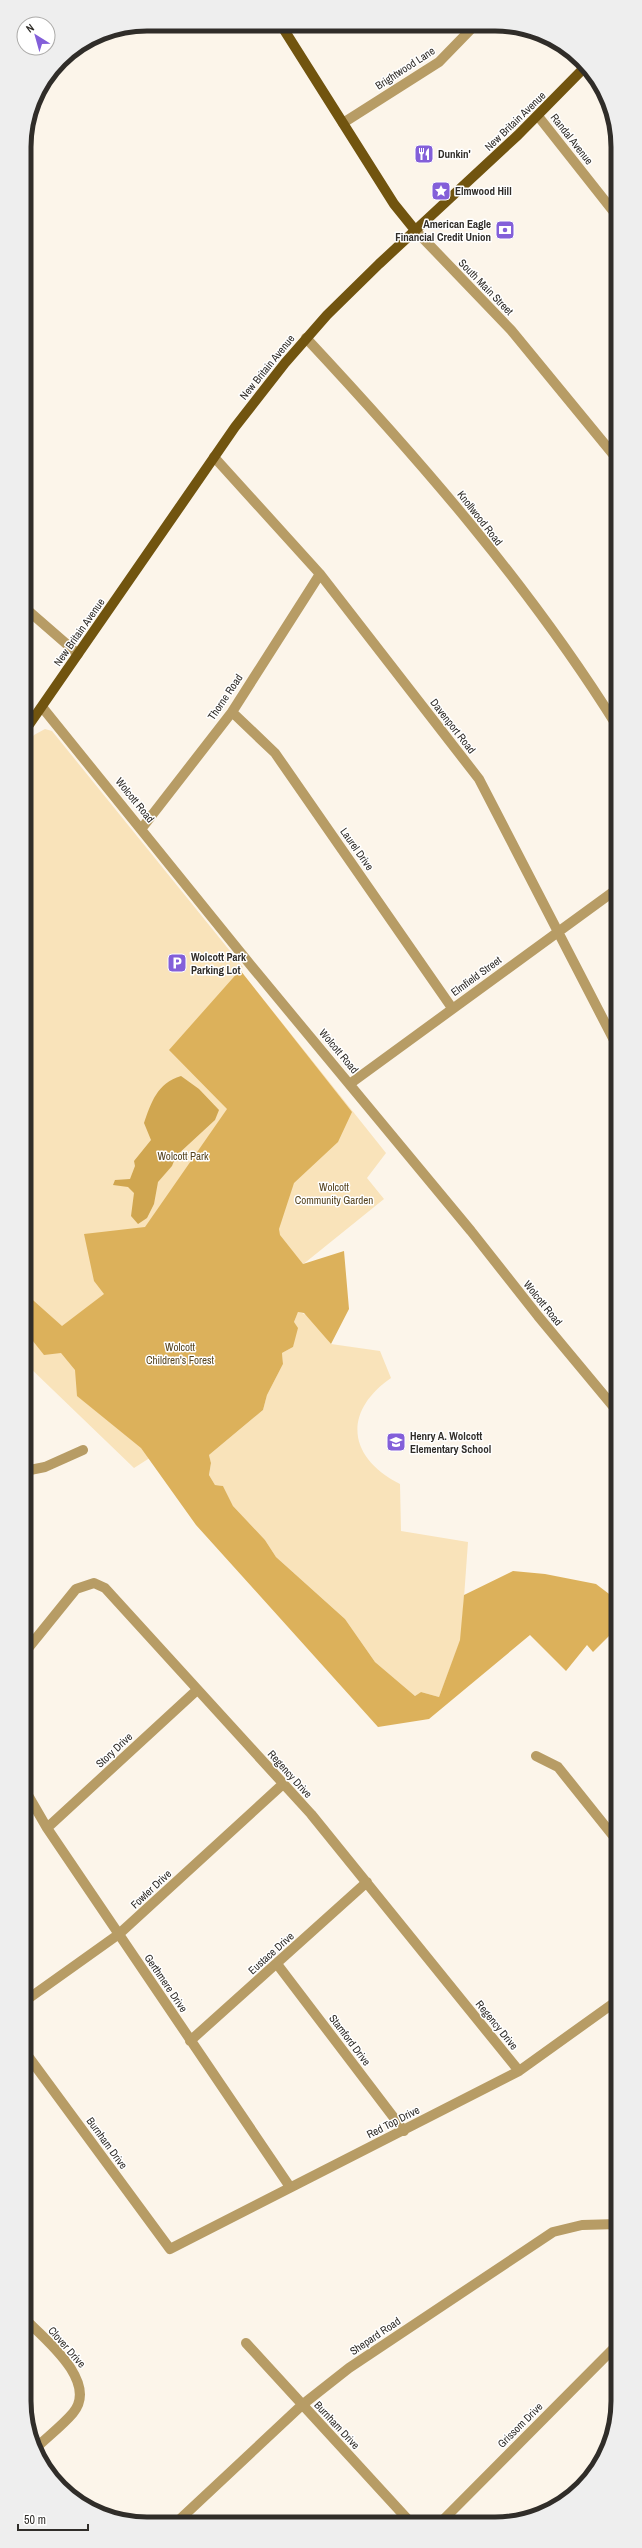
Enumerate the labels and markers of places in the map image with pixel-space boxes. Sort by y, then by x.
restaurant icon: Dunkin' [413,143,435,165]
place label: Dunkin' [438,147,471,161]
place icon: Elmwood Hill [430,180,452,202]
place label: Elmwood Hill [455,184,512,198]
place label: American Eagle Financial Credit Union [395,217,491,244]
bank icon: American Eagle Financial Credit Union [494,219,516,241]
place label: Wolcott Park Parking Lot [191,950,247,977]
parking icon: Wolcott Park Parking Lot [166,952,188,974]
place label: Henry A. Wolcott Elementary School [410,1429,491,1456]
school or university icon: Henry A. Wolcott Elementary School [385,1431,407,1453]

